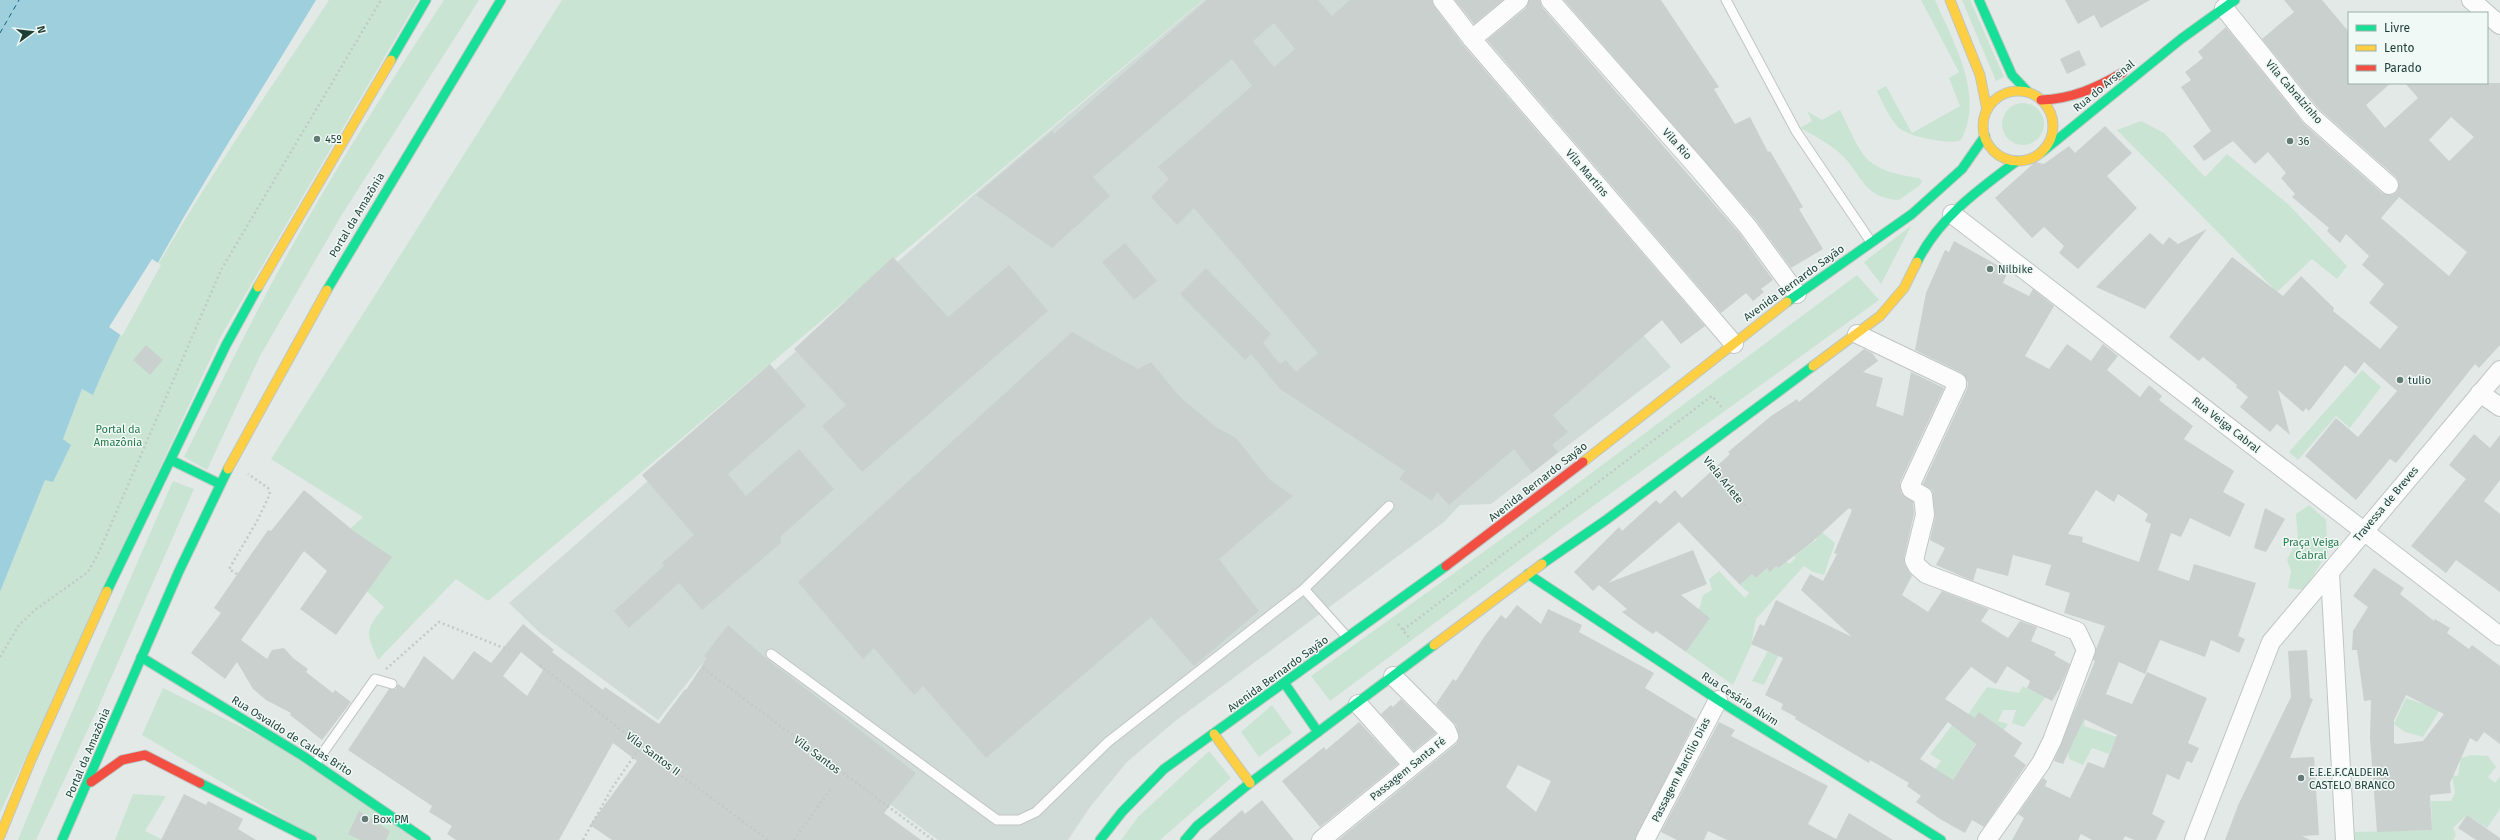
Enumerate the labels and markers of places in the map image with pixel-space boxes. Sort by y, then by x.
place label: 45º [325,133,342,146]
marker: 45º [312,134,322,144]
place label: 36 [2298,135,2309,148]
marker: 36 [2285,136,2295,146]
place label: Nilbike [1998,263,2033,276]
marker: Nilbike [1985,264,1995,274]
place label: tulio [2408,374,2431,387]
marker: tulio [2395,375,2405,385]
place label: E.E.E.F.CALDEIRA CASTELO BRANCO [2309,766,2395,792]
marker: E.E.E.F.CALDEIRA CASTELO BRANCO [2296,773,2306,783]
place label: Box PM [373,813,409,826]
marker: Box PM [360,814,370,824]

